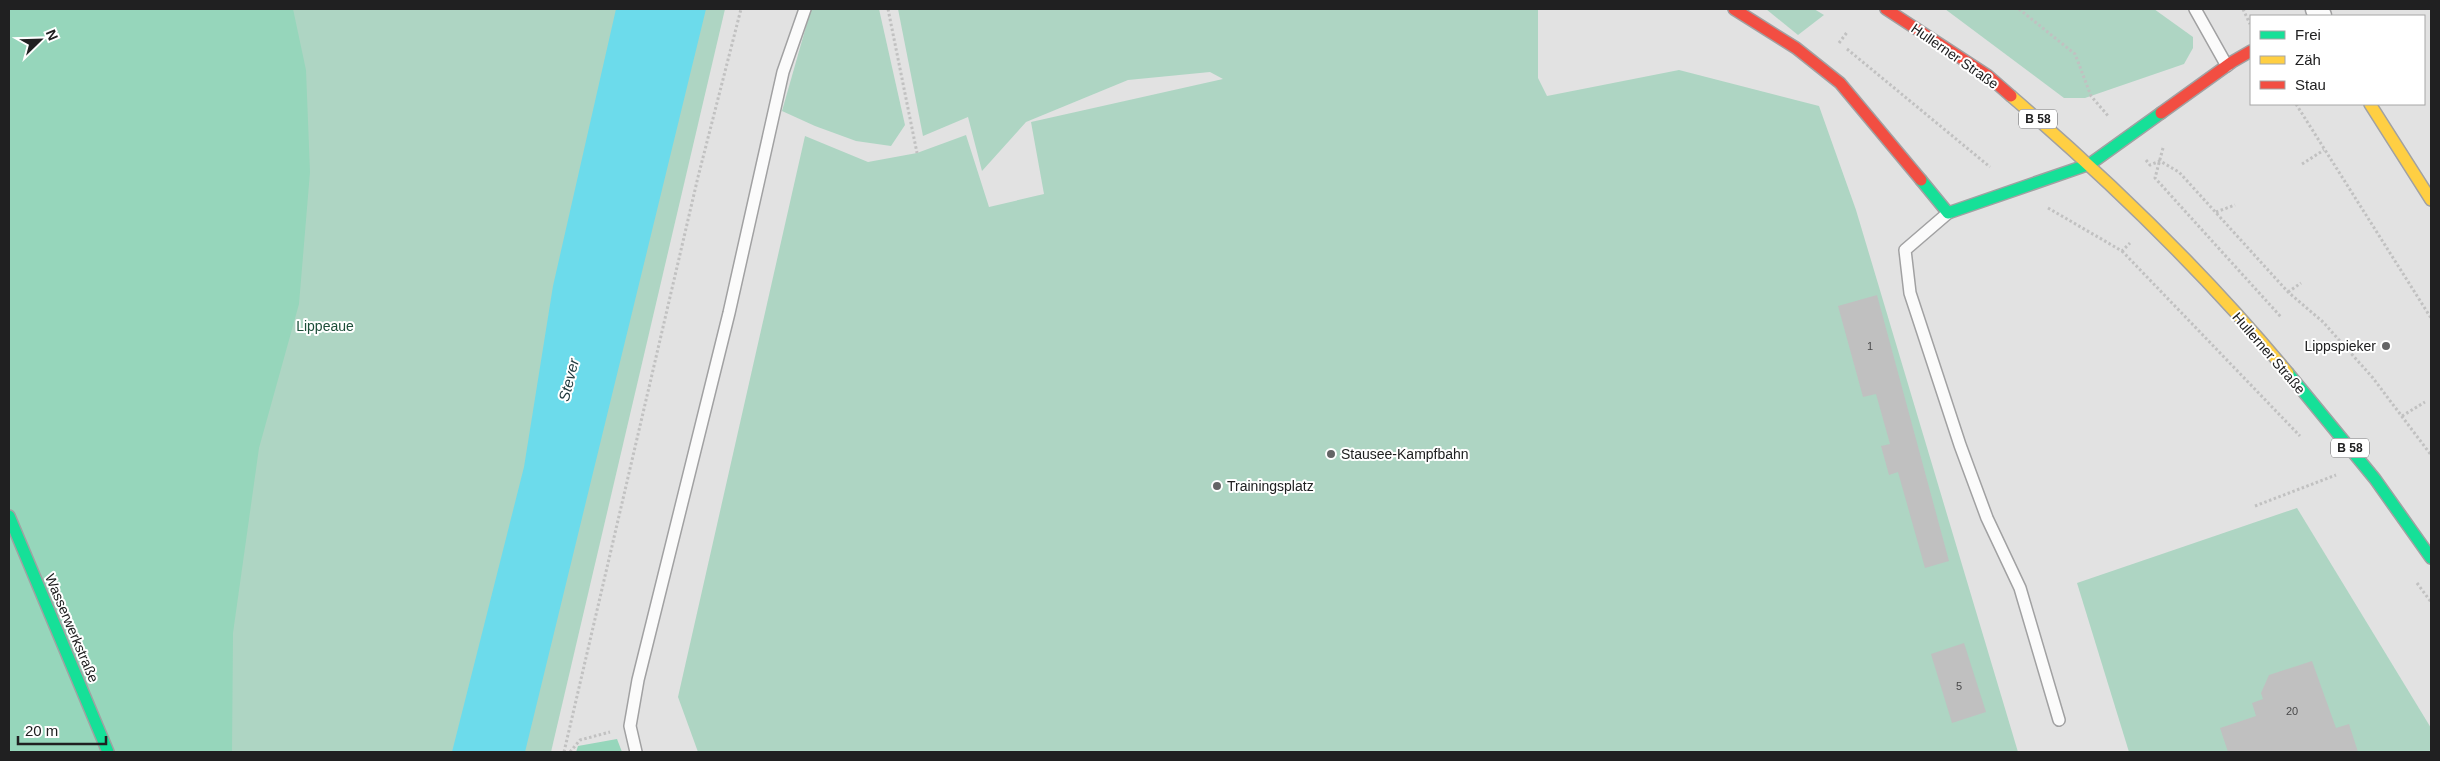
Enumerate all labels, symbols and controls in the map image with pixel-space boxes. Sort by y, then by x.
north arrow [15,15,65,65]
legend [2250,15,2425,105]
street label: Hullerner Straße [1908,20,2002,92]
text: Frei [2295,26,2321,43]
text: N [43,27,61,43]
text: Zäh [2295,51,2321,68]
text: Stau [2295,76,2326,93]
road number: B 58 [2019,110,2057,128]
street label: Hullerner Straße [2229,309,2309,397]
park label: Lippeaue [296,318,354,334]
place label: Lippspieker [2304,338,2376,354]
house number: 1 [1867,340,1873,352]
marker: Lippspieker [2380,340,2392,352]
water label: Stever [555,356,582,403]
road number: B 58 [2331,438,2369,458]
place label: Stausee-Kampfbahn [1341,446,1469,462]
marker: Stausee-Kampfbahn [1325,448,1337,460]
place label: Trainingsplatz [1227,478,1314,494]
marker: Trainingsplatz [1211,480,1223,492]
street label: Wasserwerkstraße [42,571,102,685]
house number: 5 [1956,680,1962,692]
house number: 20 [2286,705,2298,717]
scale bar [18,714,105,746]
text: 20 m [25,722,58,739]

